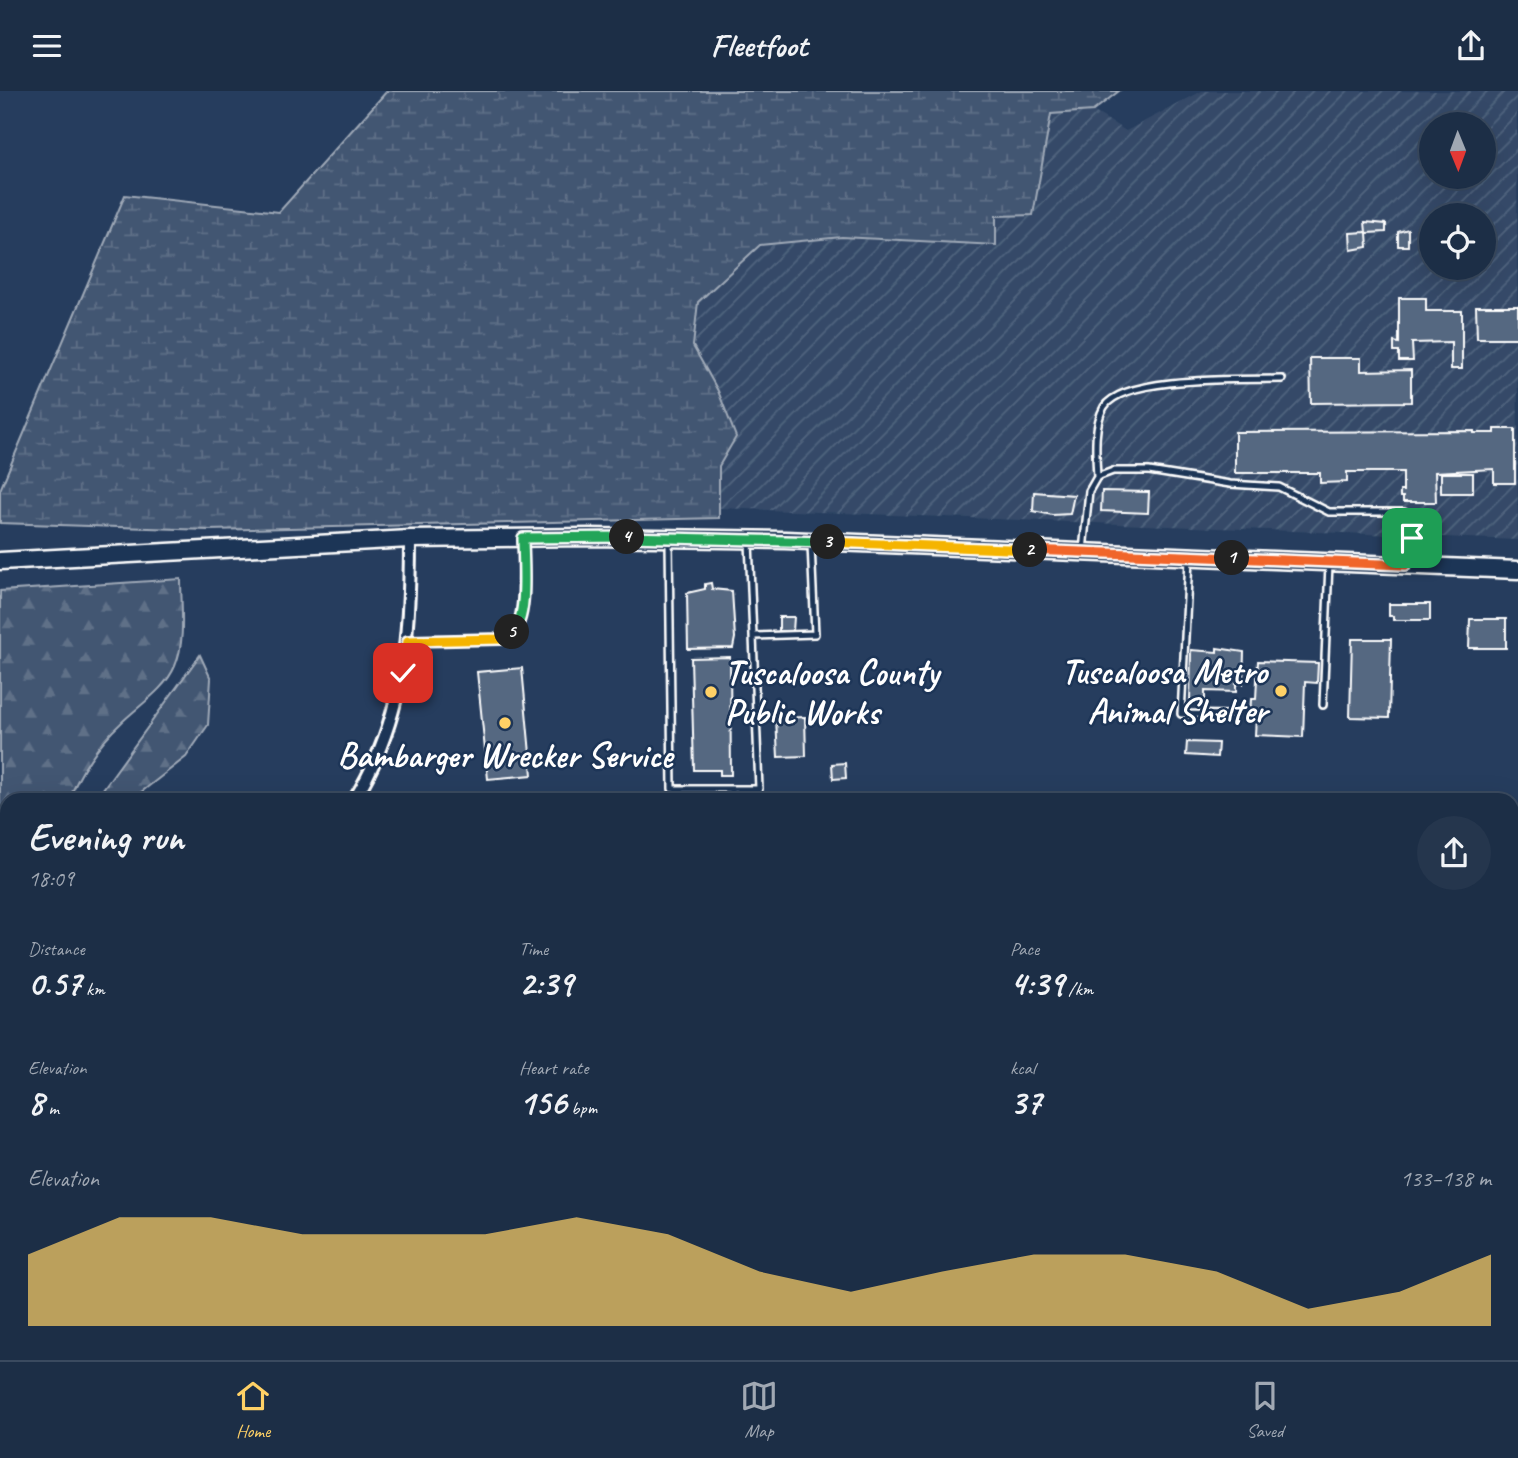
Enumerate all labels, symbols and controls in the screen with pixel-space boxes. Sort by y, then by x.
text: Fleetfoot [711,25,807,66]
icon: menu [28,27,66,65]
icon: share [1452,27,1490,65]
north arrow [1419,112,1496,189]
map controls [1419,112,1496,280]
button: locate [1419,203,1496,280]
pin [1382,508,1442,568]
pin: 4 [610,519,644,555]
icon: arrive [1393,519,1431,557]
text: 4 [622,524,631,548]
pin: 3 [810,525,846,559]
text: 3 [823,529,832,553]
pin: 2 [1012,533,1048,567]
text: 2 [1025,537,1034,561]
pin: 1 [1214,540,1250,575]
text: 1 [1227,545,1236,569]
pin: 5 [494,615,530,649]
text: 5 [507,619,516,643]
pin [373,643,433,703]
place label: Tuscaloosa Metro Animal Shelter [1061,649,1270,734]
place label: Tuscaloosa County Public Works [725,650,942,735]
icon: check [384,654,422,692]
marker: Tuscaloosa Metro Animal Shelter [1273,683,1289,699]
marker: Tuscaloosa County Public Works [703,684,719,700]
marker: Bambarger Wrecker Service [497,715,513,731]
place label: Bambarger Wrecker Service [337,733,675,778]
text: Evening run [28,814,184,861]
button: share [1417,816,1491,890]
text: 18:09 [28,864,74,893]
text: Distance [28,937,85,961]
text: Time [519,937,548,961]
text: Pace [1010,937,1039,961]
text: 0.57 [28,961,81,1006]
text: 2:39 [519,961,573,1006]
text: 4:39 [1010,961,1064,1006]
text: km [81,977,105,1001]
text: /km [1064,977,1093,1001]
text: Elevation [28,1056,86,1080]
text: Heart rate [519,1056,588,1080]
text: kcal [1010,1056,1035,1080]
text: 8 [28,1080,44,1125]
text: 156 [519,1080,566,1125]
text: 37 [1010,1080,1041,1125]
text: m [44,1096,59,1120]
text: bpm [566,1096,597,1120]
text: Elevation [28,1164,99,1193]
text: 133–138 m [1400,1164,1491,1193]
tab: Home [234,1377,272,1443]
tab: Map [740,1377,778,1443]
tab: Saved [1246,1377,1284,1443]

